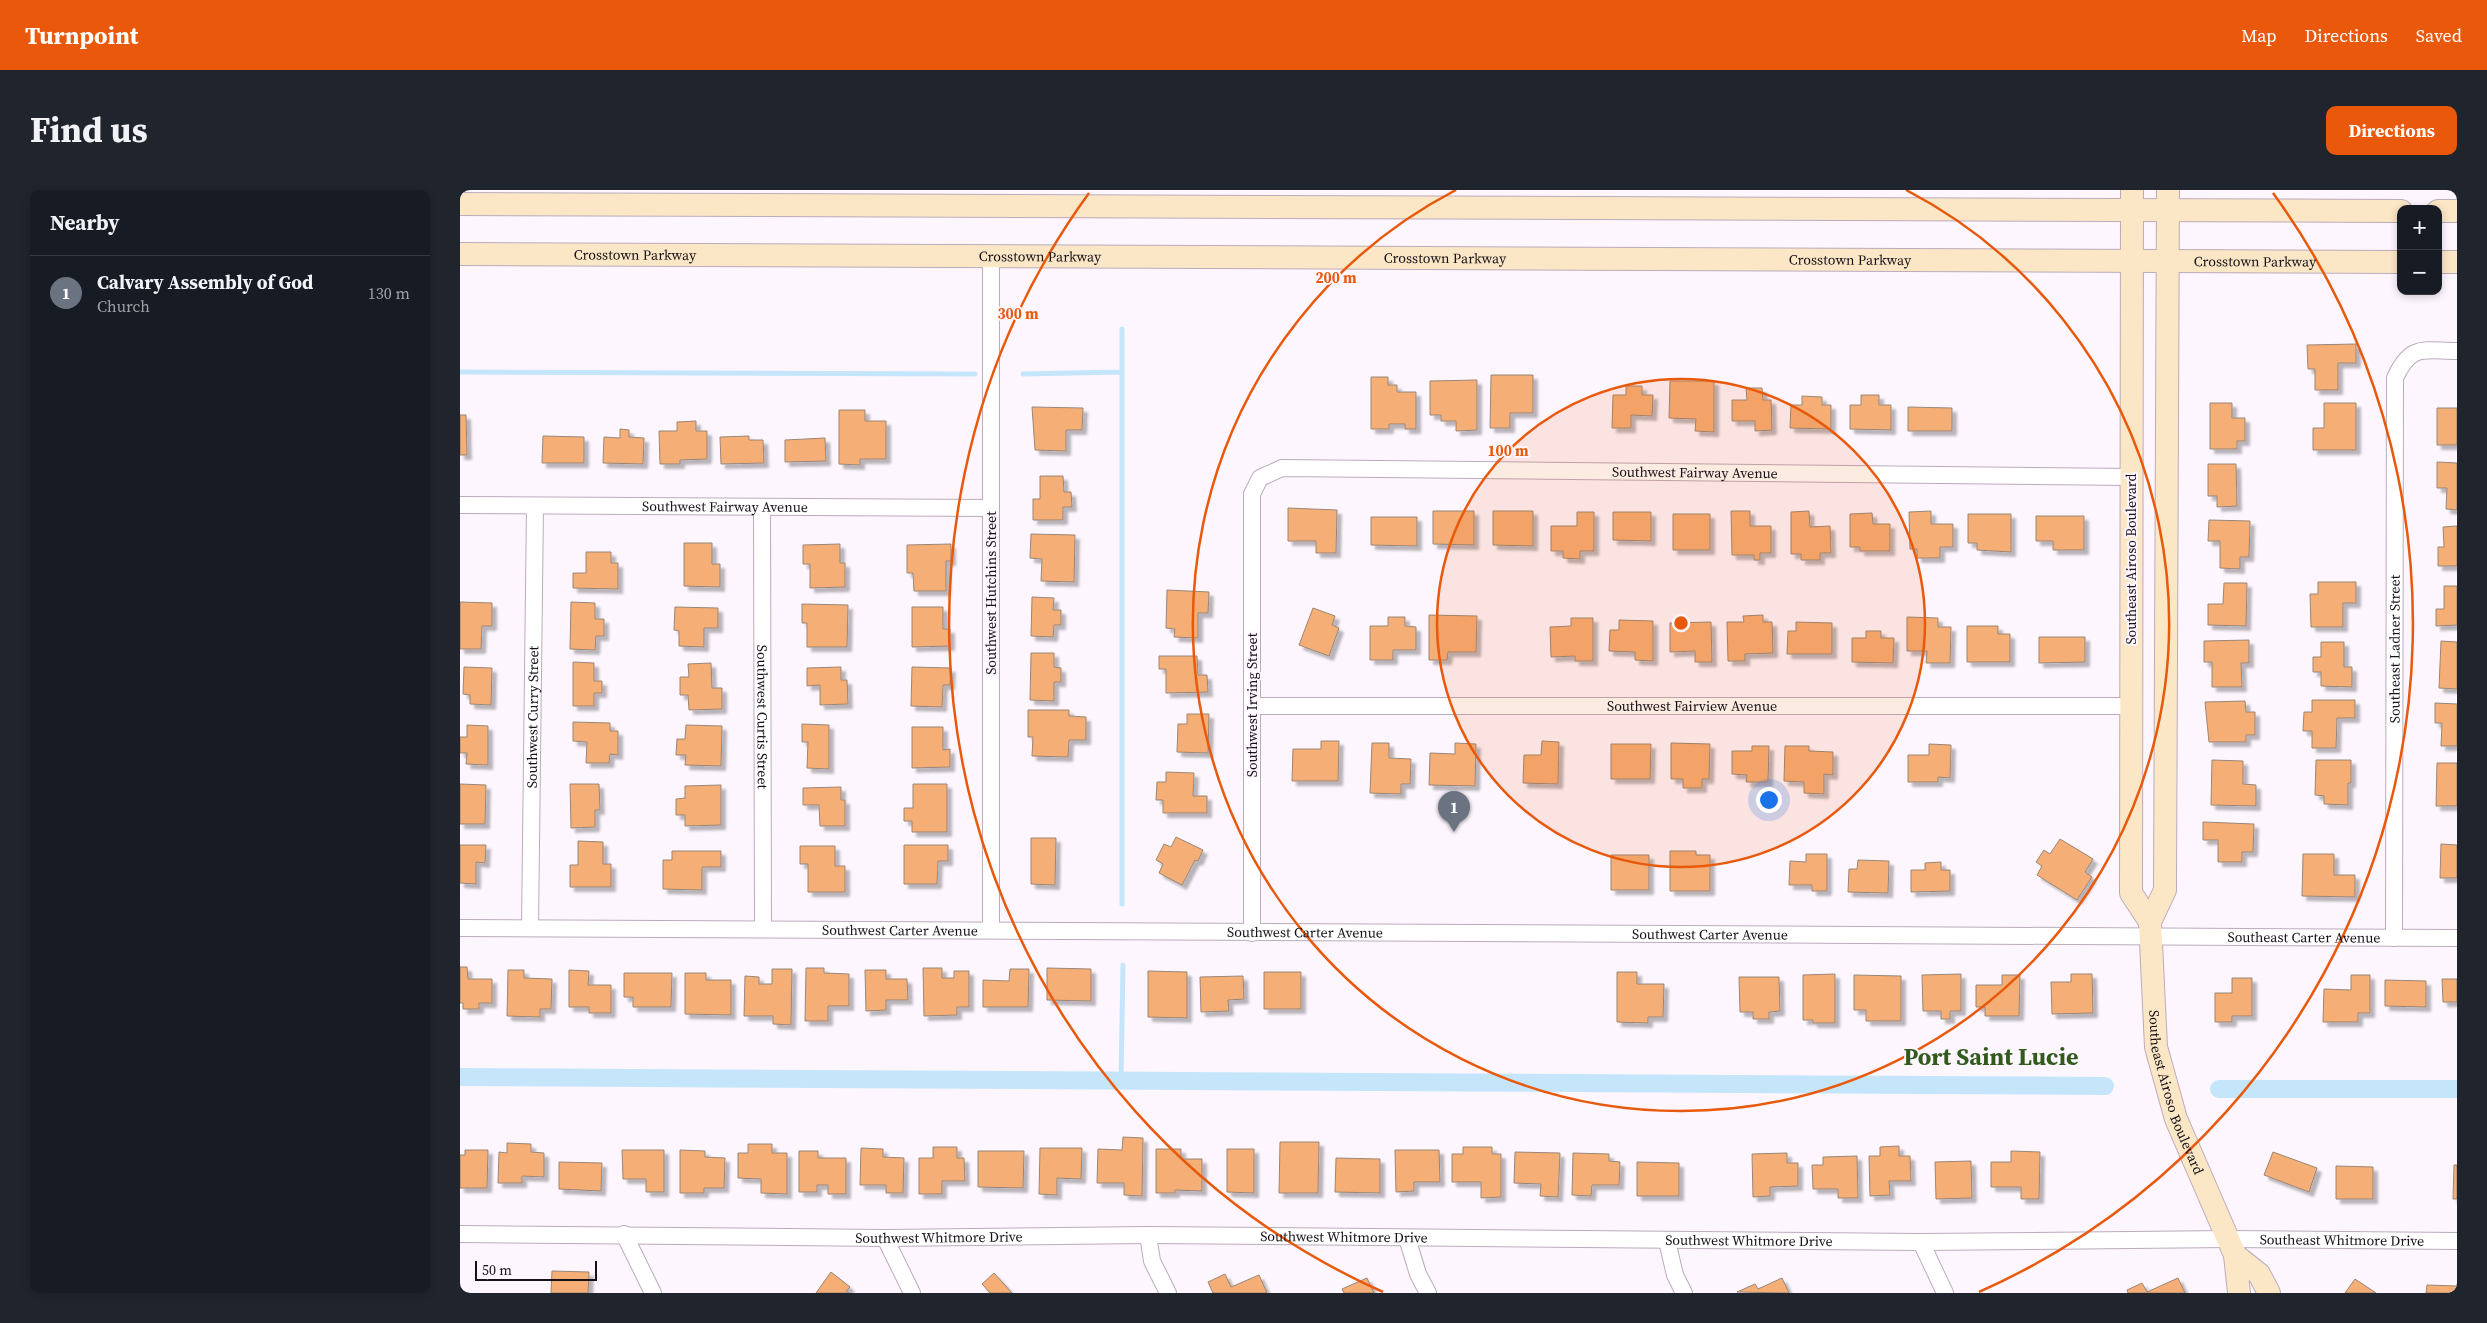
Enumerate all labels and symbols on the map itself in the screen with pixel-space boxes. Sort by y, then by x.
street label: Crosstown Parkway [574,244,697,265]
street label: Crosstown Parkway [979,246,1102,267]
street label: Crosstown Parkway [1384,248,1507,268]
street label: Crosstown Parkway [1789,249,1912,270]
street label: Crosstown Parkway [2194,251,2317,272]
text: 200 m [1315,267,1357,288]
text: 300 m [997,303,1039,324]
text: 100 m [1487,440,1529,461]
street label: Southwest Fairway Avenue [1612,461,1778,483]
street label: Southeast Airoso Boulevard [2121,473,2141,645]
street label: Southwest Fairway Avenue [642,496,808,517]
street label: Southwest Hutchins Street [981,511,1001,675]
street label: Southeast Ladner Street [2384,574,2405,723]
centre of rings [1672,614,1690,632]
street label: Southwest Irving Street [1242,632,1262,777]
street label: Southwest Curry Street [522,645,543,788]
street label: Southwest Curtis Street [752,645,773,790]
street label: Southwest Fairview Avenue [1607,696,1777,716]
your location [1756,787,1782,813]
pin: 1 [1438,791,1470,832]
street label: Southwest Carter Avenue [822,920,978,941]
street label: Southwest Carter Avenue [1227,922,1383,943]
street label: Southwest Carter Avenue [1632,924,1788,945]
street label: Southeast Carter Avenue [2227,927,2380,948]
street label: Southeast Airoso Boulevard [2144,1009,2209,1178]
district label: Port Saint Lucie [1904,1040,2078,1073]
street label: Southwest Whitmore Drive [855,1226,1023,1248]
street label: Southwest Whitmore Drive [1260,1226,1428,1248]
street label: Southeast Whitmore Drive [2260,1229,2424,1251]
street label: Southwest Whitmore Drive [1665,1230,1833,1251]
scale bar [475,1258,598,1281]

